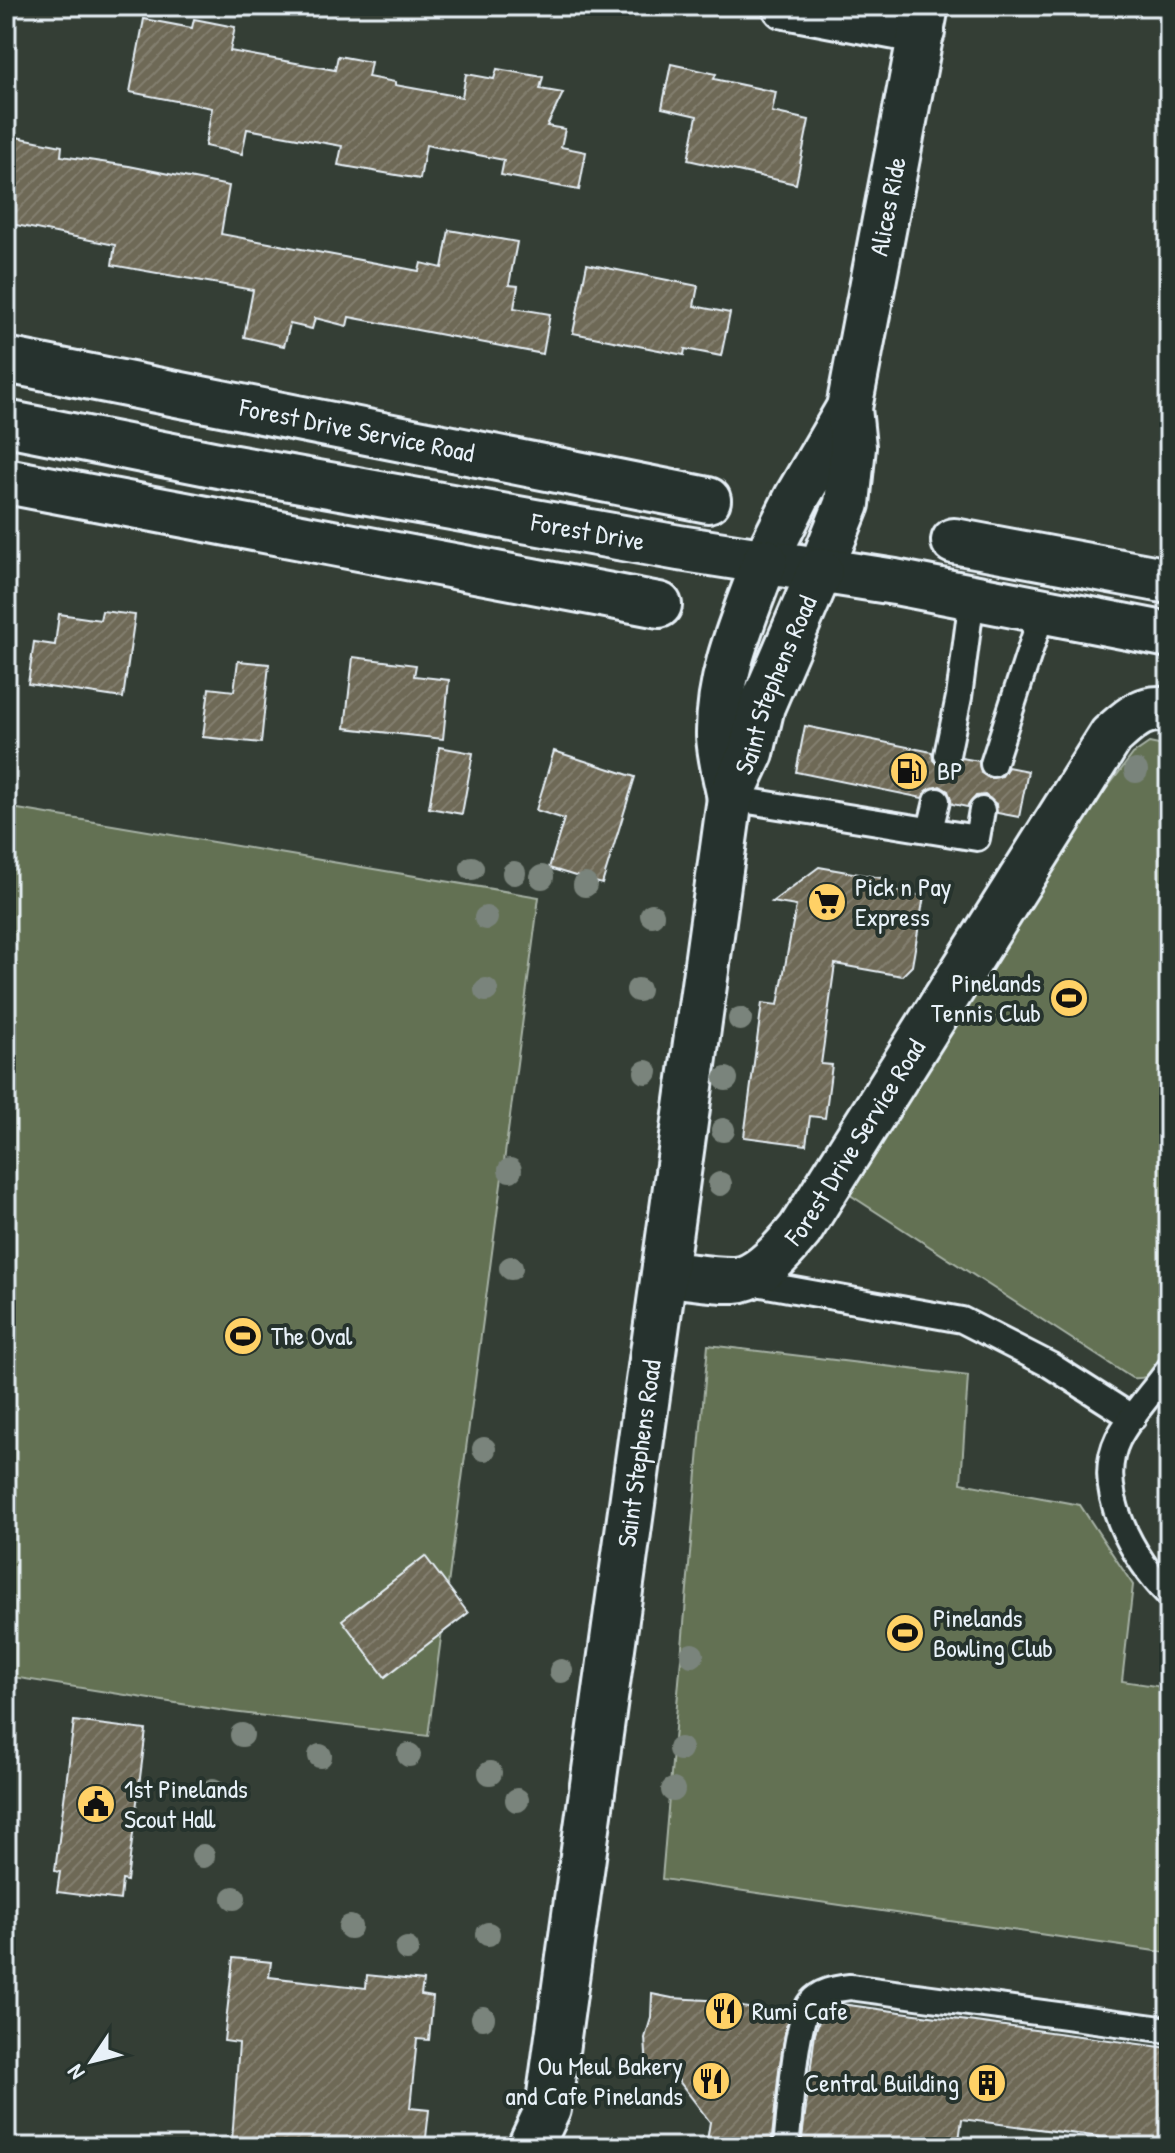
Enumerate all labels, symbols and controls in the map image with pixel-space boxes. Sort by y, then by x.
street label: Alices Ride [861,154,914,259]
street label: Forest Drive Service Road [236,389,477,470]
street label: Forest Drive [528,504,647,558]
street label: Saint Stephens Road [726,590,825,780]
fuel station icon: BP [888,750,930,792]
place label: BP [937,753,963,788]
place label: Pick n Pay Express [855,869,952,934]
supermarket icon: Pick n Pay Express [806,881,848,923]
place label: Pinelands Tennis Club [931,965,1041,1030]
sports icon: Pinelands Tennis Club [1048,977,1090,1019]
street label: Forest Drive Service Road [776,1032,933,1254]
sports icon: The Oval [222,1315,264,1357]
place label: The Oval [271,1318,352,1353]
street label: Saint Stephens Road [608,1357,669,1549]
place label: Pinelands Bowling Club [933,1600,1053,1665]
sports icon: Pinelands Bowling Club [884,1612,926,1654]
place label: 1st Pinelands Scout Hall [124,1771,248,1836]
public building icon: 1st Pinelands Scout Hall [75,1783,117,1825]
restaurant icon: Rumi Cafe [703,1990,745,2032]
place label: Rumi Cafe [752,1993,848,2028]
north arrow [52,2021,132,2101]
place label: Ou Meul Bakery and Cafe Pinelands [505,2048,683,2113]
text: N [60,2059,91,2086]
restaurant icon: Ou Meul Bakery and Cafe Pinelands [690,2060,732,2102]
building icon: Central Building [966,2062,1008,2104]
place label: Central Building [805,2065,959,2100]

